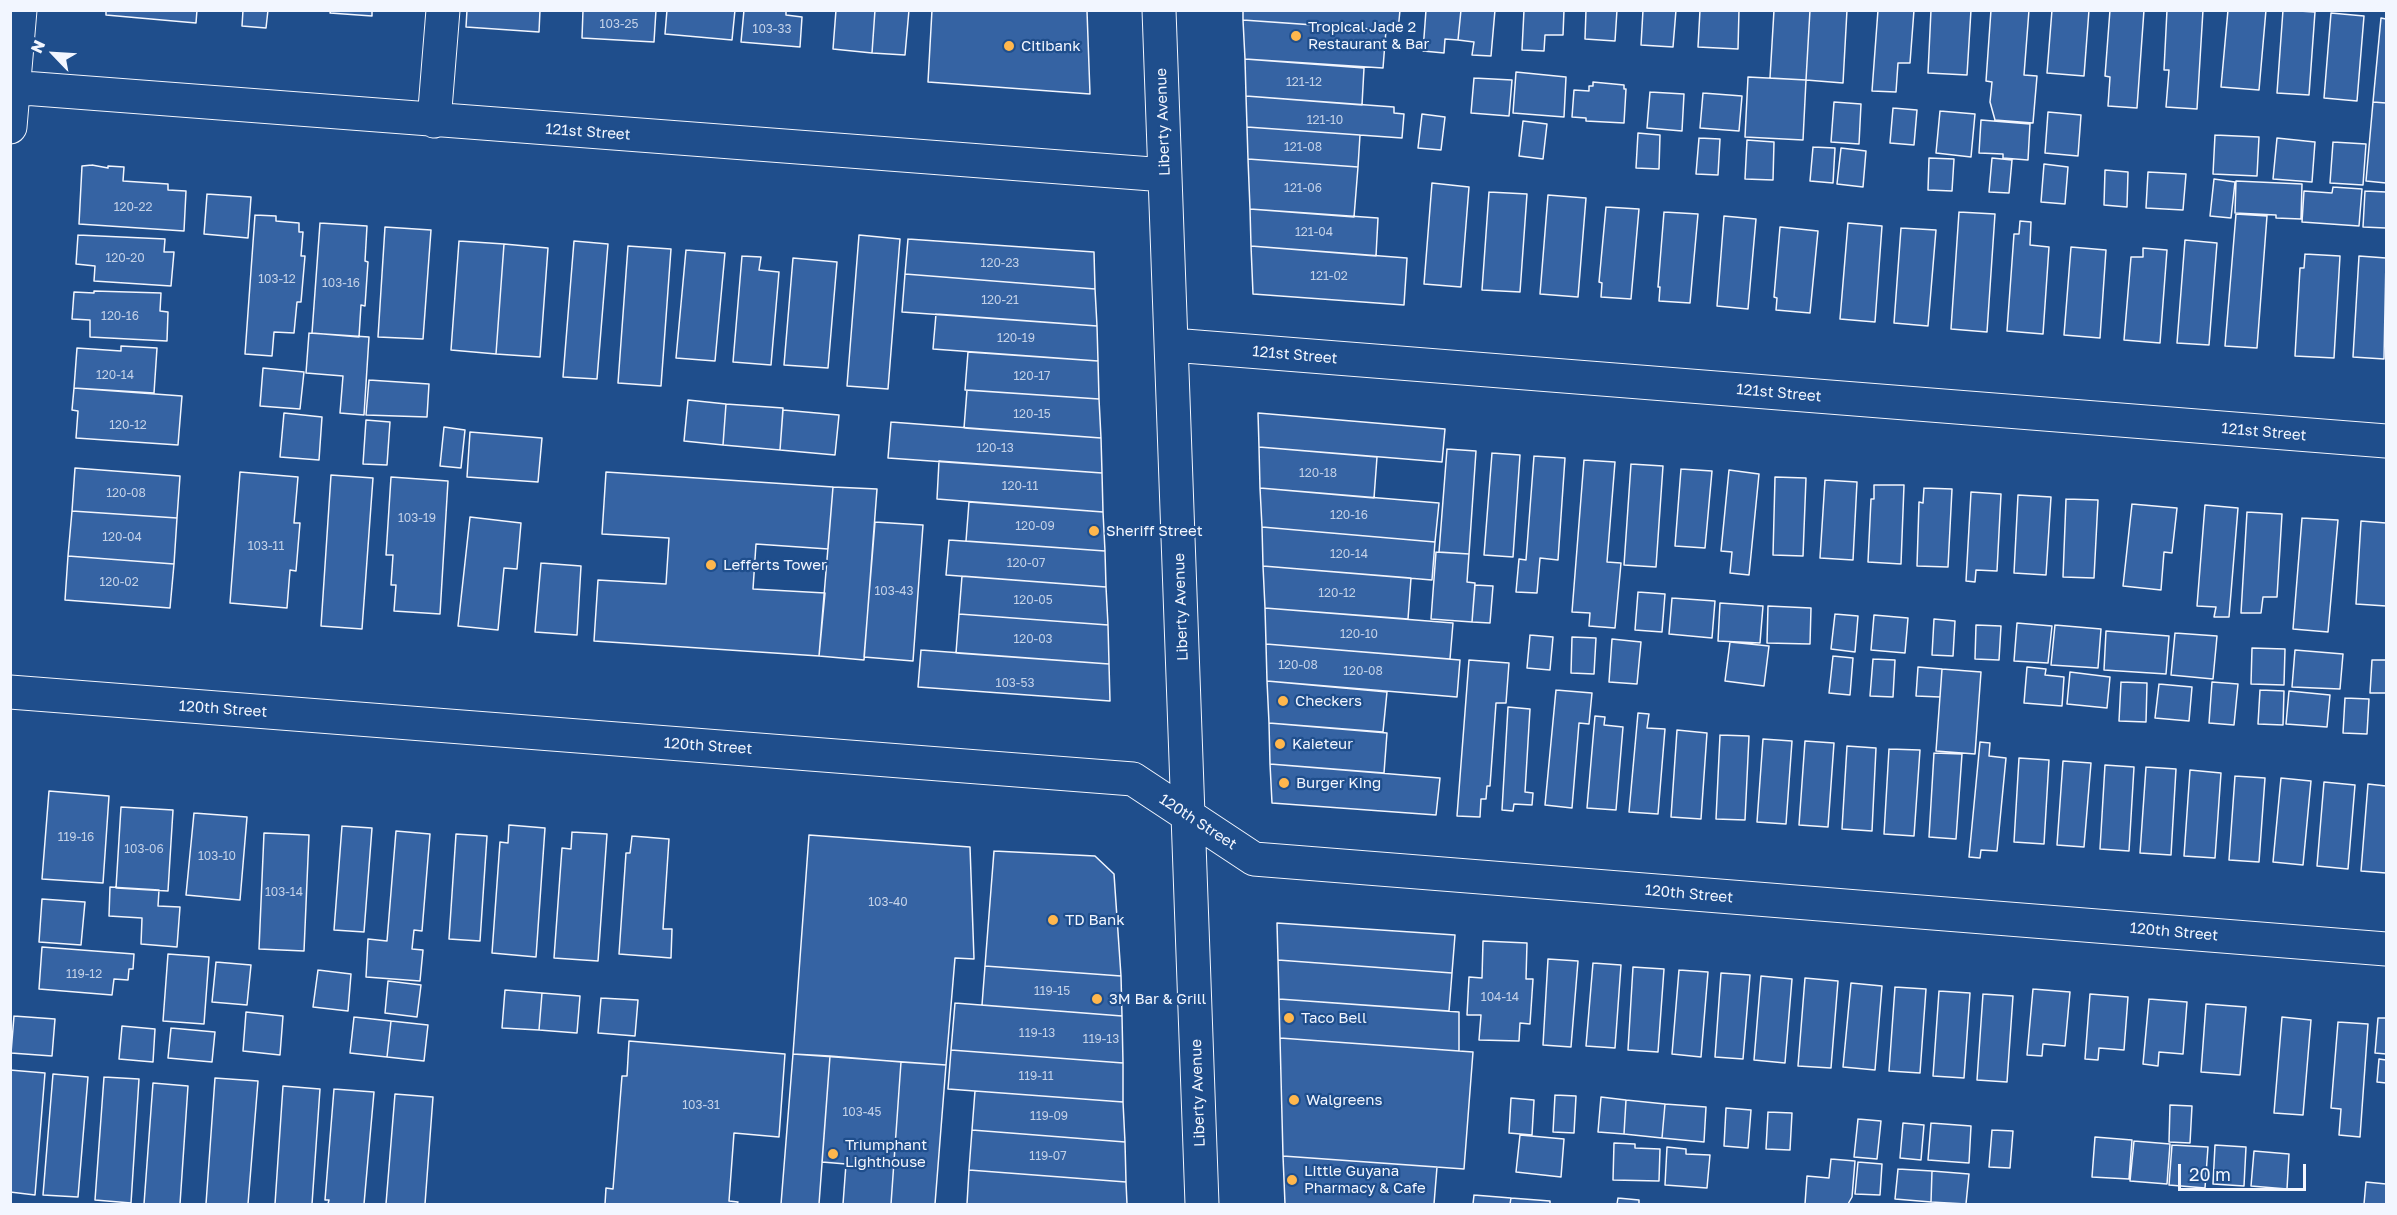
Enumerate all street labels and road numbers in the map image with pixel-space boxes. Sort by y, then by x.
street label: Liberty Avenue [1152,68,1174,176]
street label: 121st Street [545,120,631,144]
street label: 121st Street [1252,342,1338,368]
street label: 121st Street [1736,380,1822,406]
street label: 121st Street [2221,419,2307,445]
street label: Liberty Avenue [1170,553,1192,661]
street label: 120th Street [178,697,268,721]
street label: 120th Street [663,734,753,758]
street label: 120th Street [1156,790,1240,854]
street label: 120th Street [1644,881,1734,907]
street label: 120th Street [2129,919,2219,945]
street label: Liberty Avenue [1187,1039,1209,1147]

